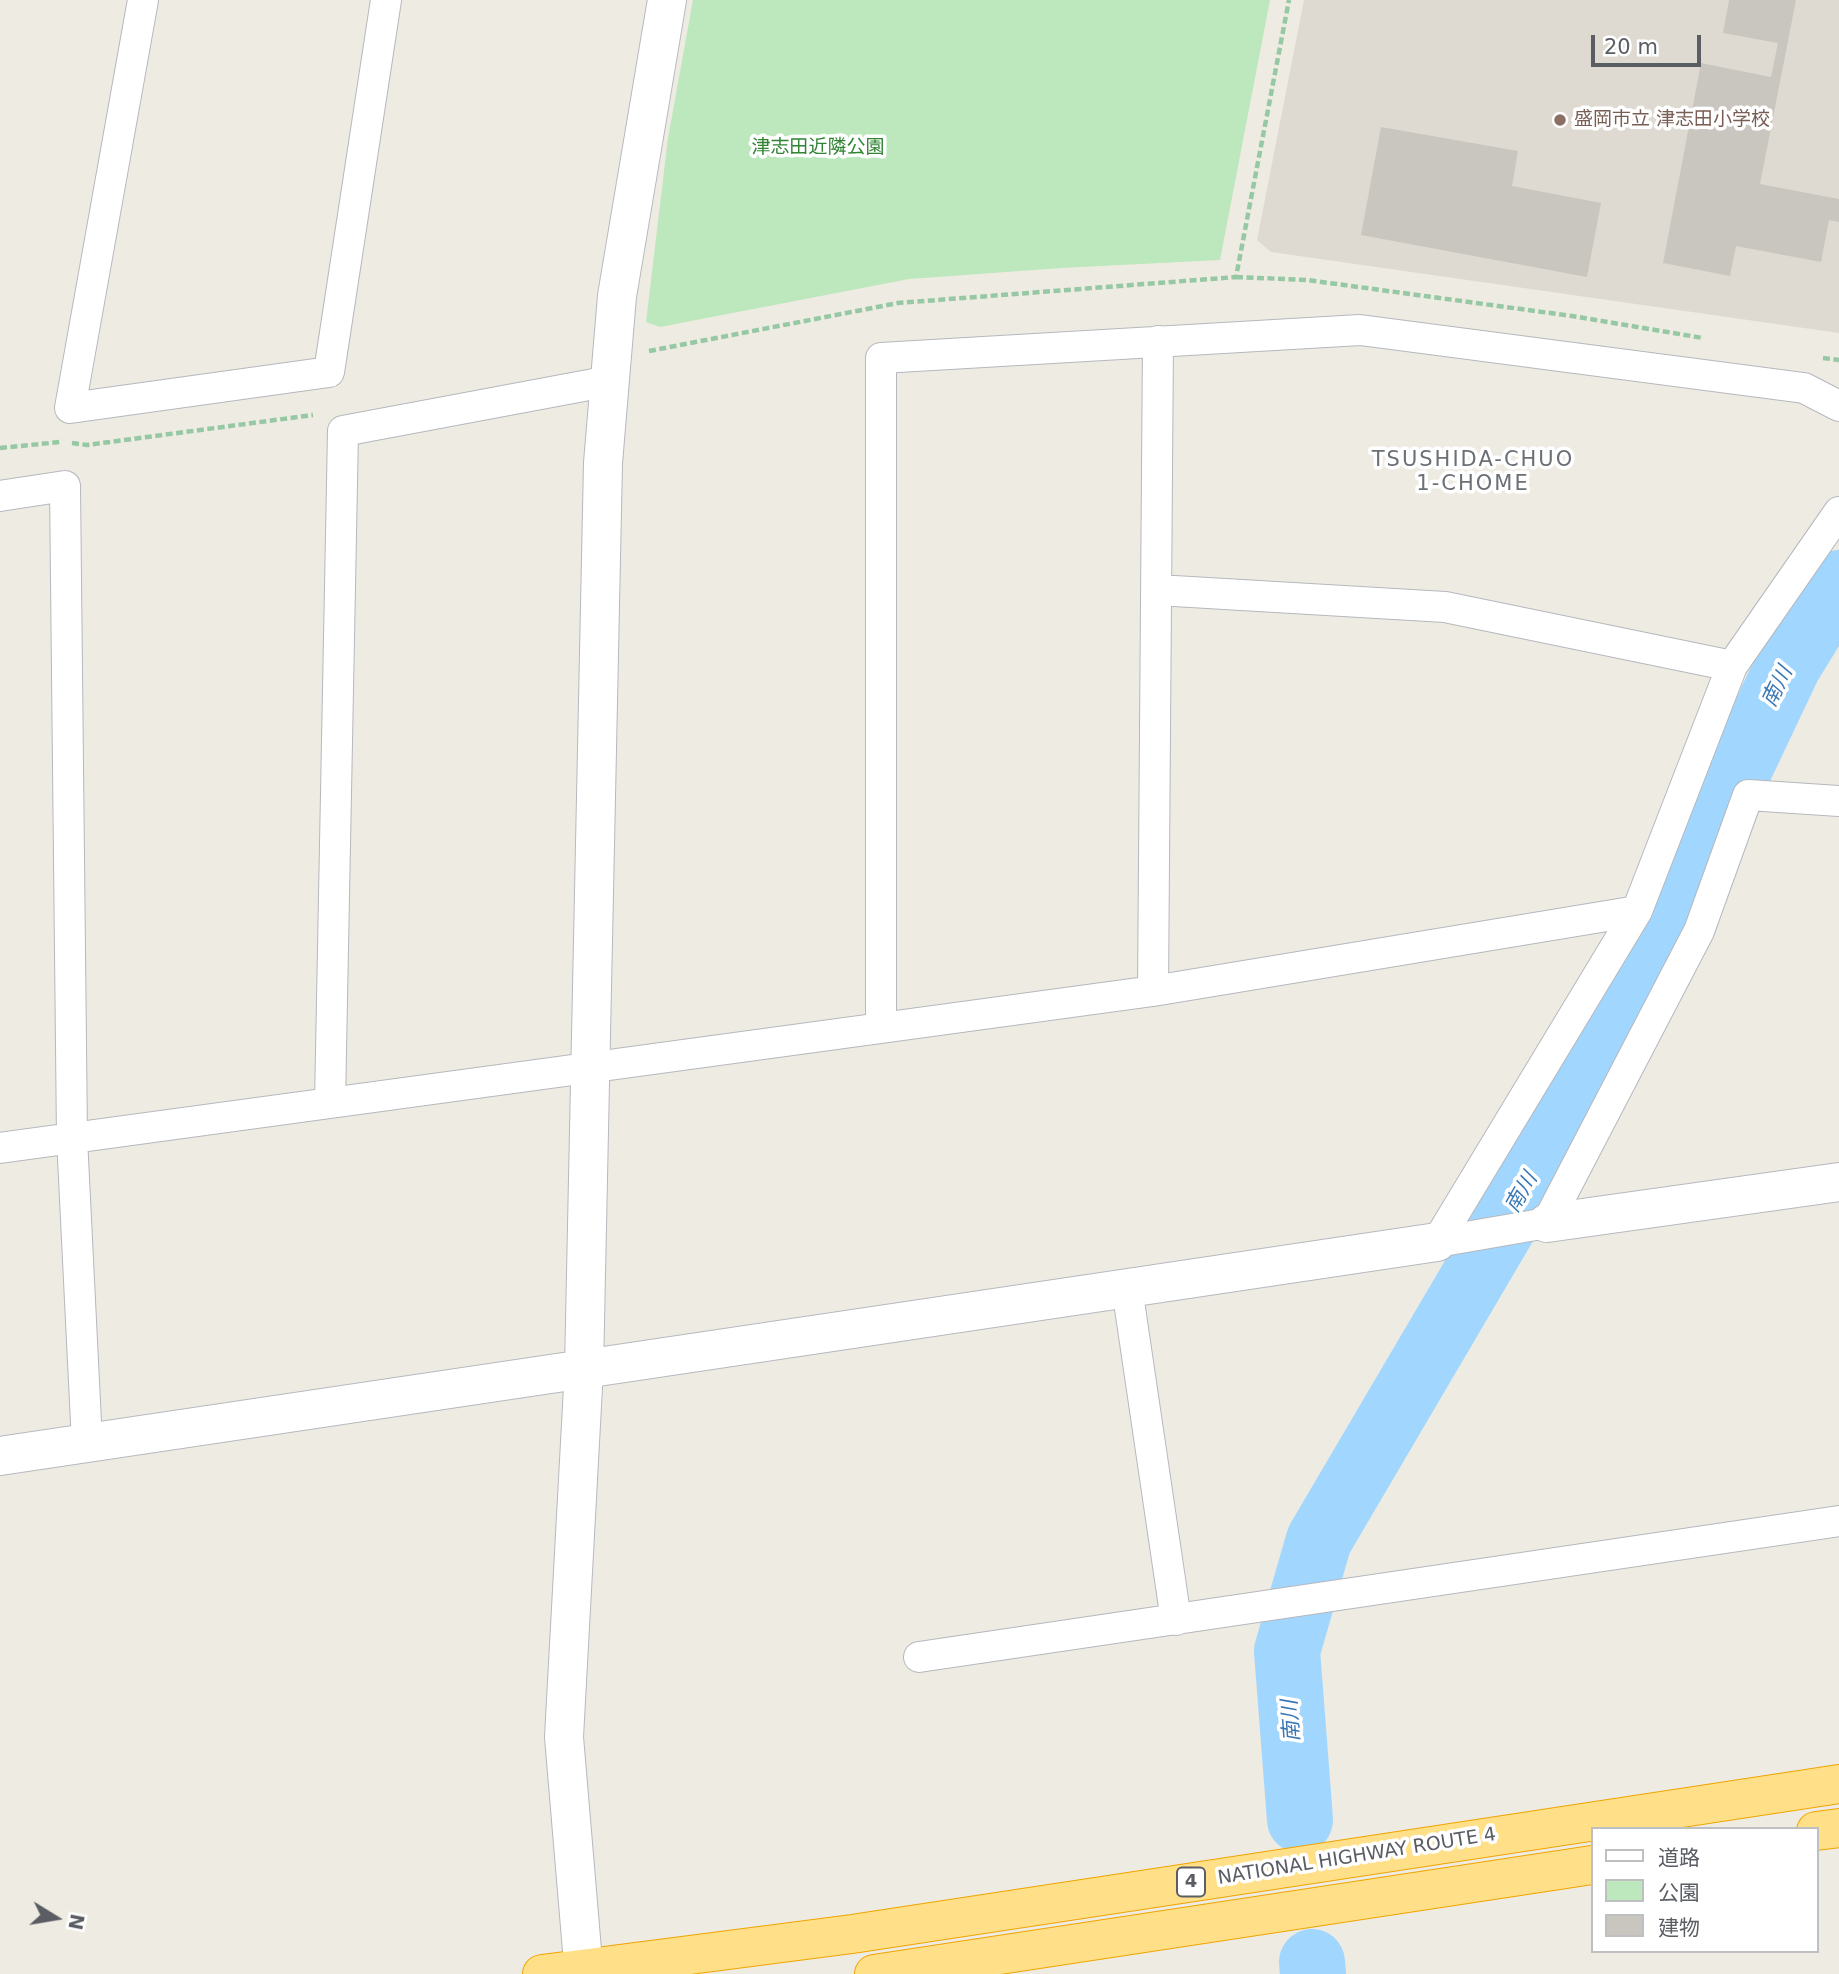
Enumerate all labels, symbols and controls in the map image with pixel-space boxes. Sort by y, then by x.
scale bar [1594,21,1704,65]
text: 20 m [1604,35,1658,59]
place label: 盛岡市立 津志田小学校 [1574,109,1770,131]
marker: 盛岡市立 津志田小学校 [1552,112,1568,128]
park label: 津志田近隣公園 [752,137,884,159]
district label: TSUSHIDA-CHUO 1-CHOME [1373,448,1573,498]
water label: 南川 [1757,663,1799,711]
water label: 南川 [1501,1169,1543,1217]
water label: 南川 [1278,1699,1306,1743]
street label: NATIONAL HIGHWAY ROUTE 4 [1216,1824,1498,1890]
legend [1590,1827,1818,1953]
text: 道路 [1658,1846,1700,1870]
road number: 4 [1177,1868,1205,1896]
text: 公園 [1658,1881,1700,1905]
north arrow [21,1883,91,1953]
text: N [64,1912,89,1932]
text: 建物 [1658,1916,1700,1940]

